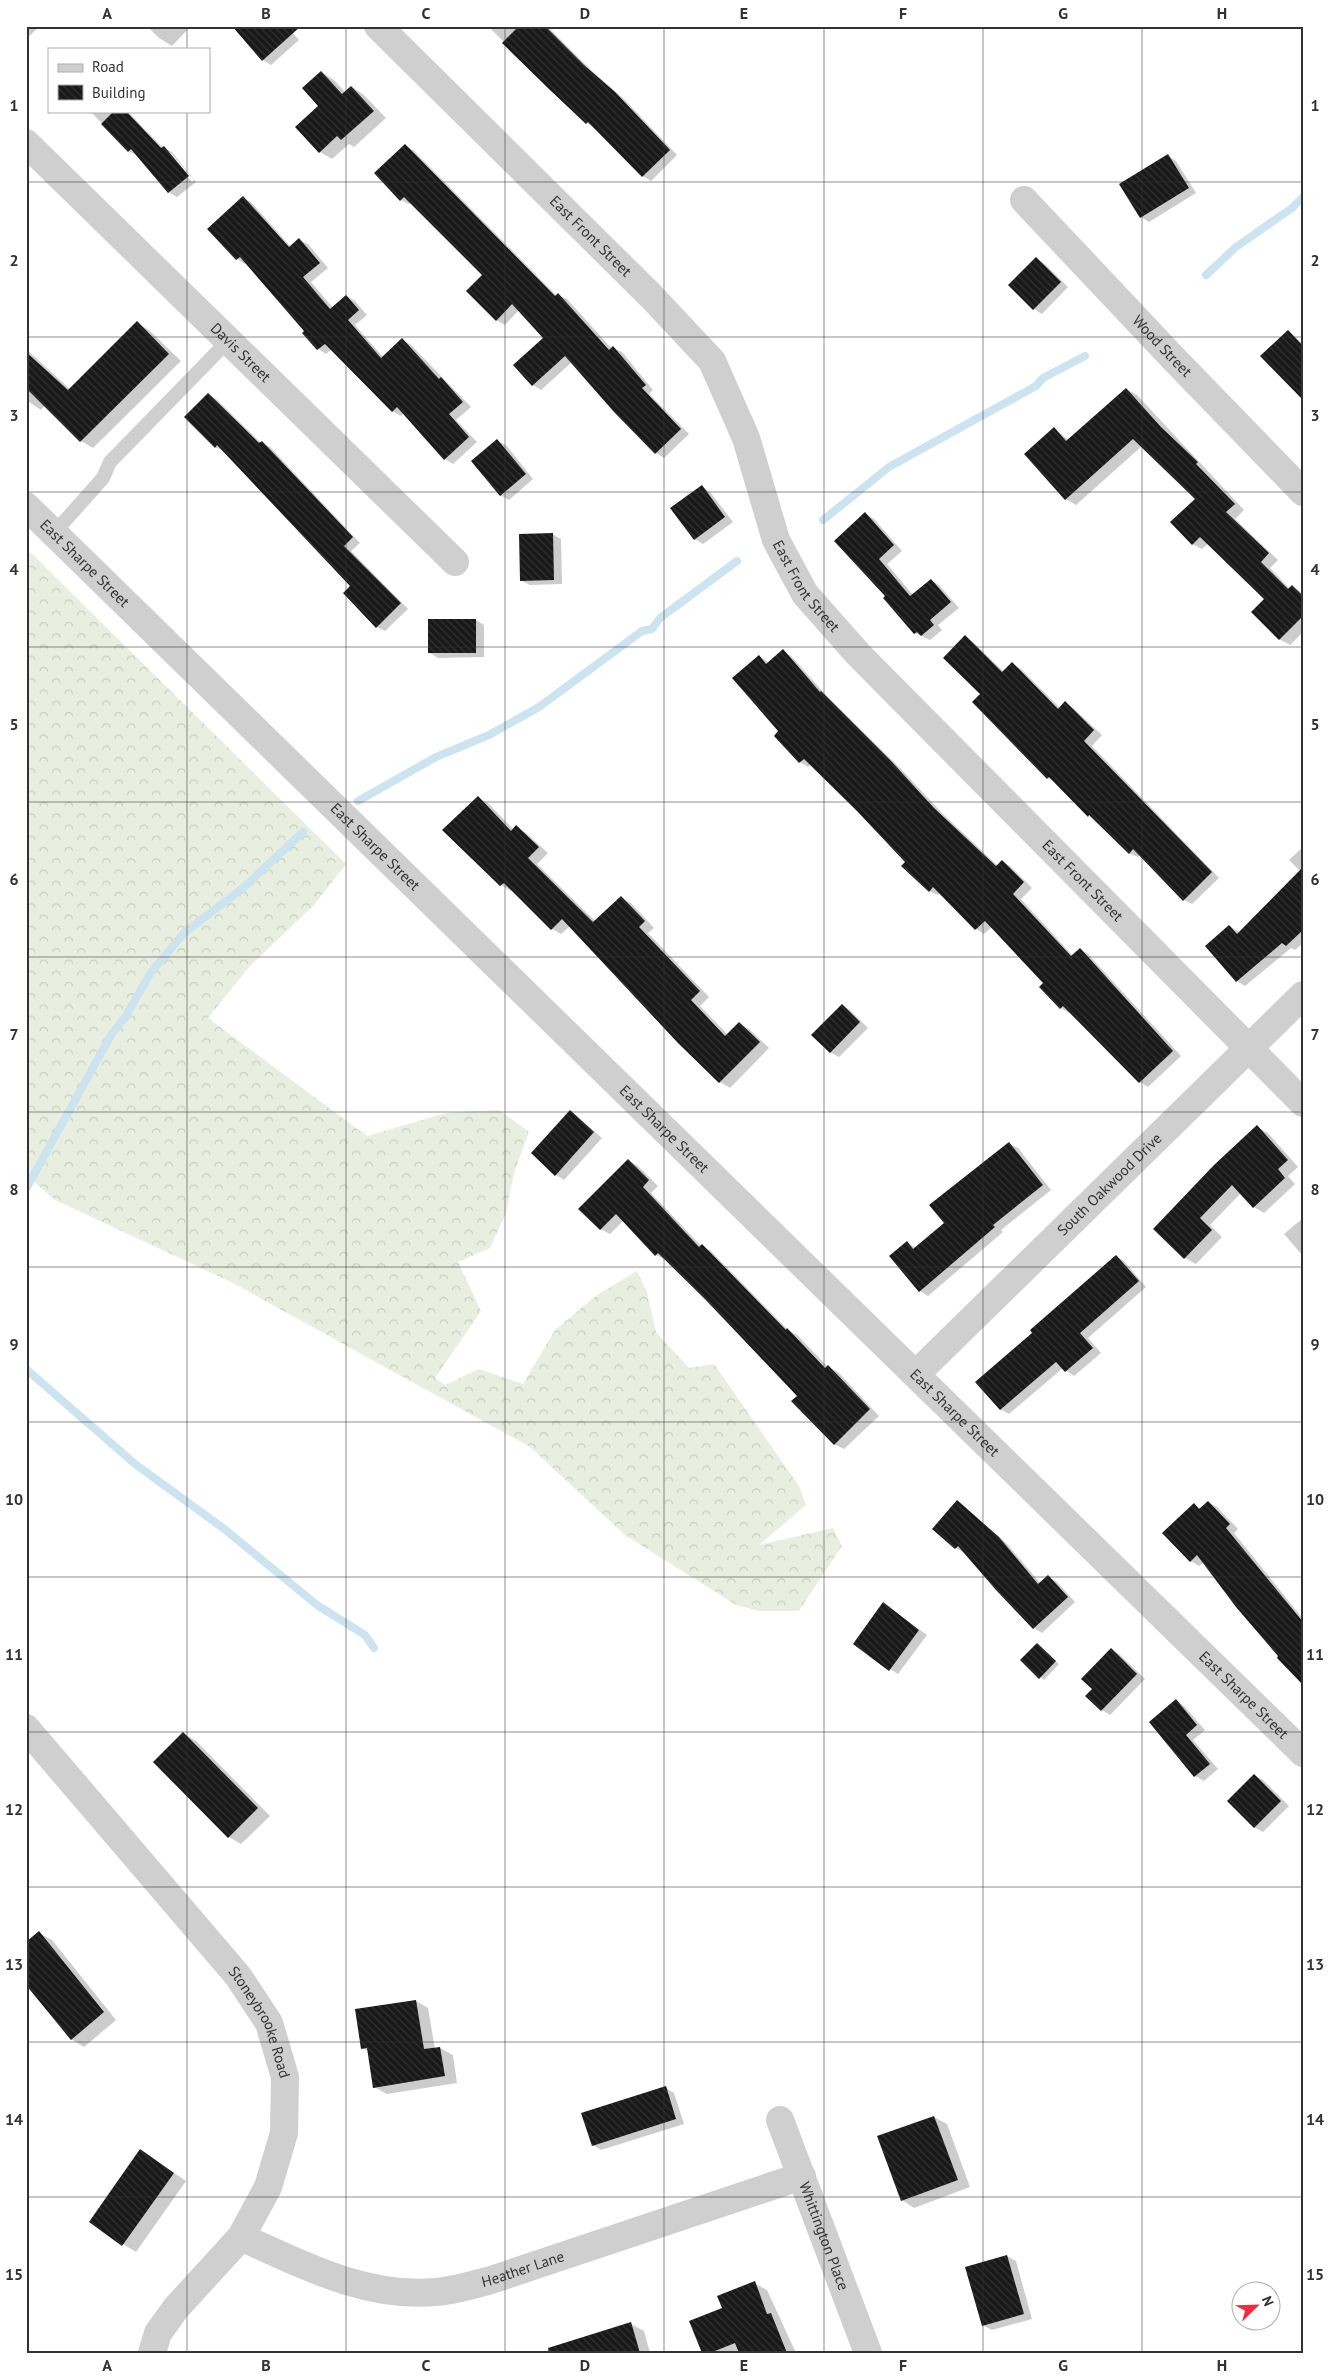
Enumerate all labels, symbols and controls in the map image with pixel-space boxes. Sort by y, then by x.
text: A [102,3,112,23]
text: B [261,3,271,23]
text: C [422,3,431,23]
text: D [580,3,590,23]
text: E [740,3,748,23]
text: F [899,3,907,23]
text: G [1058,3,1068,23]
text: H [1217,3,1227,23]
legend [48,48,210,112]
text: Road [92,57,124,76]
text: Building [92,83,146,102]
text: 1 [9,95,19,115]
text: 1 [1310,95,1320,115]
street label: East Front Street [546,191,636,280]
text: 2 [9,250,19,270]
text: 2 [1310,250,1320,270]
street label: Wood Street [1128,311,1196,381]
street label: Davis Street [207,318,275,386]
text: 3 [9,405,19,425]
text: 3 [1310,405,1320,425]
street label: East Sharpe Street [36,515,134,611]
street label: East Front Street [769,537,844,636]
text: 4 [9,559,19,579]
text: 4 [1310,559,1320,579]
text: 5 [9,714,19,734]
text: 5 [1310,714,1320,734]
street label: East Sharpe Street [327,799,424,895]
street label: East Front Street [1038,835,1128,925]
text: 6 [9,869,19,889]
text: 6 [1310,869,1320,889]
text: 7 [9,1024,19,1044]
text: 7 [1310,1024,1320,1044]
street label: East Sharpe Street [616,1081,713,1177]
street label: South Oakwood Drive [1053,1129,1166,1239]
text: 8 [9,1179,19,1199]
text: 8 [1310,1179,1320,1199]
text: 9 [9,1334,19,1354]
text: 9 [1310,1334,1320,1354]
street label: East Sharpe Street [906,1365,1004,1460]
text: 10 [5,1489,23,1509]
text: 10 [1306,1489,1324,1509]
text: 11 [5,1644,23,1664]
text: 11 [1306,1644,1324,1664]
street label: East Sharpe Street [1195,1647,1293,1743]
text: 12 [5,1799,23,1819]
text: 12 [1306,1799,1324,1819]
text: 13 [5,1954,23,1974]
text: 13 [1306,1954,1324,1974]
street label: Stoneybrooke Road [225,1962,295,2080]
text: 14 [5,2109,23,2129]
text: 14 [1306,2109,1324,2129]
street label: Whittington Place [795,2179,853,2293]
street label: Heather Lane [480,2246,566,2291]
text: 15 [5,2264,23,2284]
text: 15 [1306,2264,1324,2284]
north arrow [1232,2282,1282,2332]
text: N [1258,2293,1278,2309]
text: A [102,2355,112,2375]
text: B [261,2355,271,2375]
text: C [422,2355,431,2375]
text: D [580,2355,590,2375]
text: E [740,2355,748,2375]
text: F [899,2355,907,2375]
text: G [1058,2355,1068,2375]
text: H [1217,2355,1227,2375]

